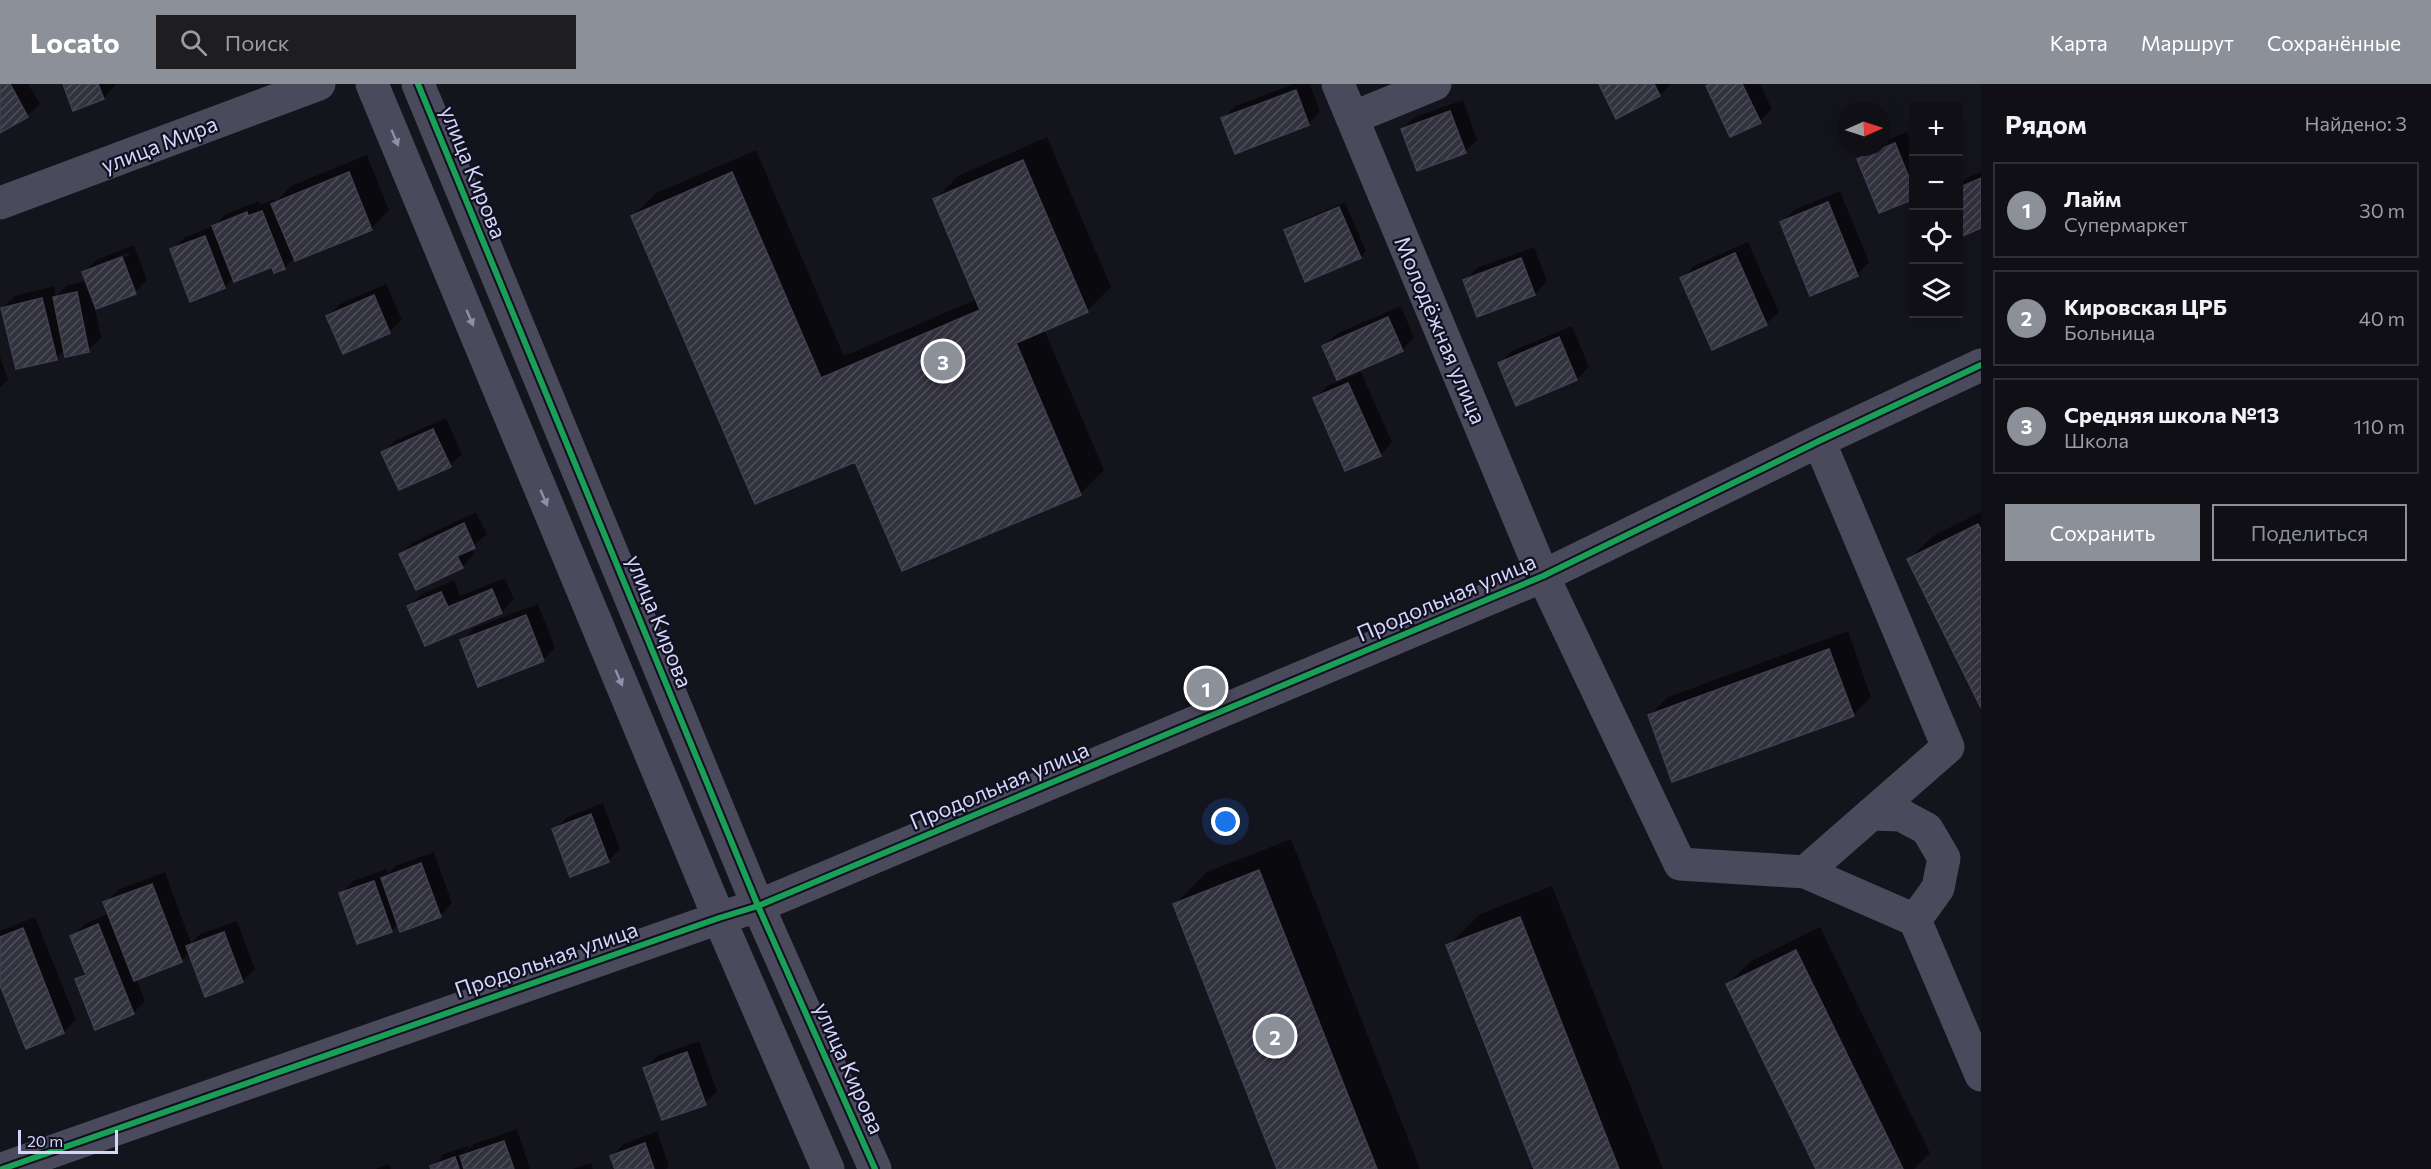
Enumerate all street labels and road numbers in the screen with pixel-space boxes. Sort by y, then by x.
street label: улица Кирова [435,102,513,242]
street label: улица Мира [97,109,221,179]
street label: Молодёжная улица [1389,232,1493,428]
street label: Продольная улица [1352,547,1540,647]
street label: улица Кирова [621,551,699,691]
street label: Продольная улица [905,735,1093,835]
street label: Продольная улица [451,915,641,1003]
street label: улица Кирова [809,998,891,1138]

